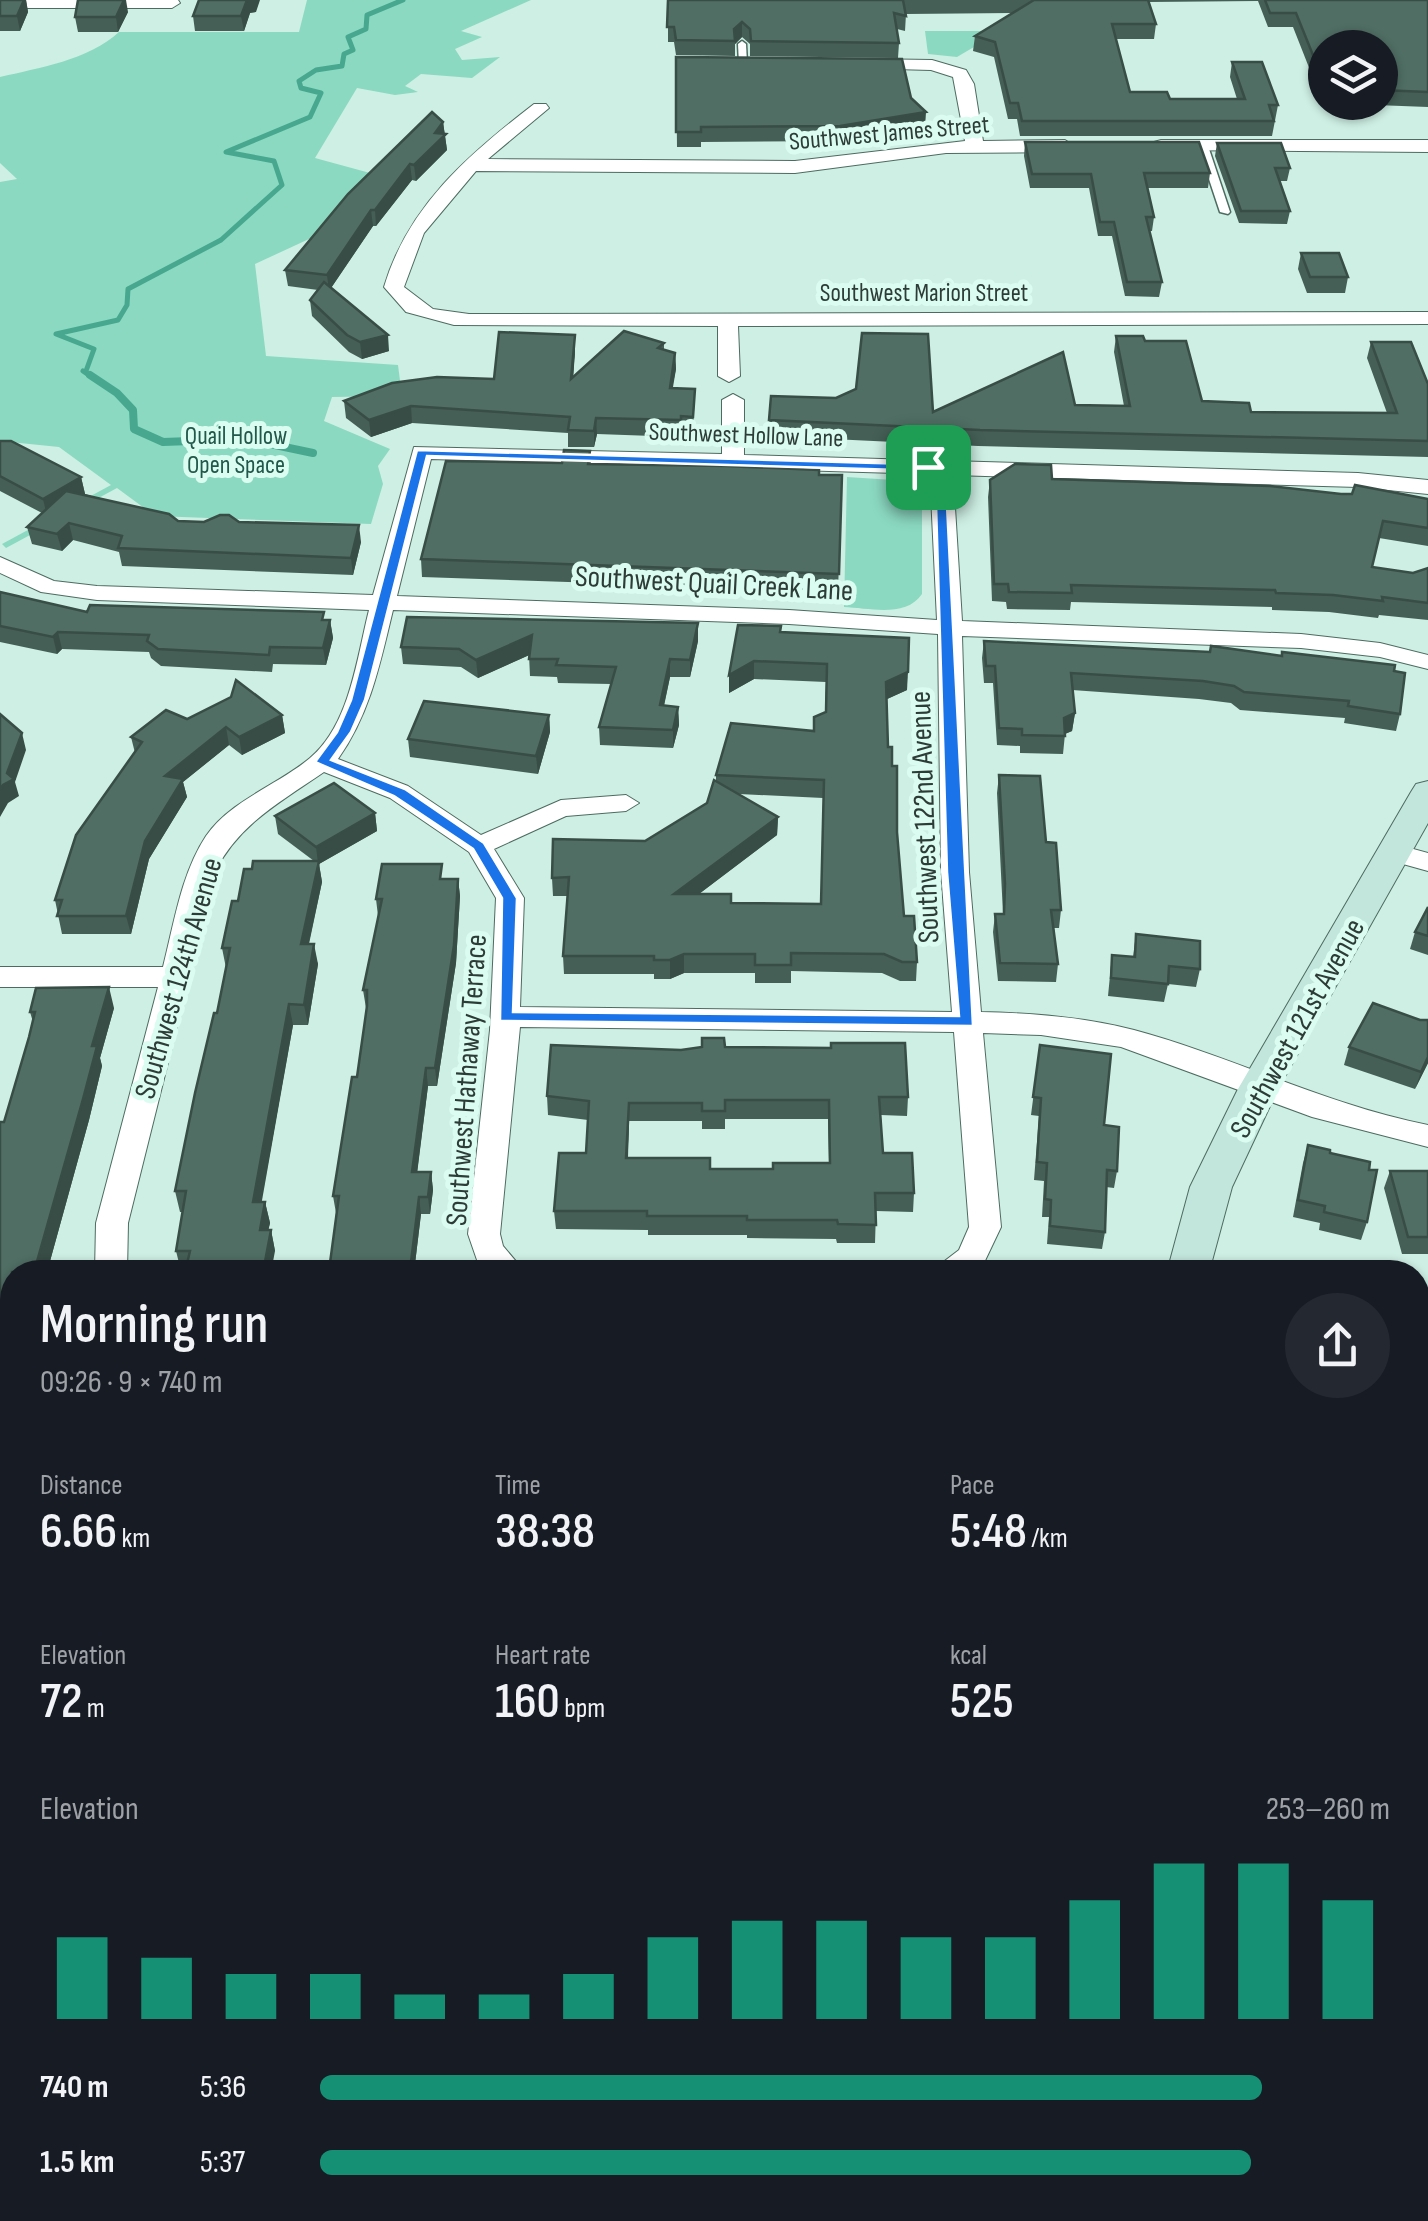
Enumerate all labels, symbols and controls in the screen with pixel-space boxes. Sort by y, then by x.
map controls [1308,30,1398,120]
button: layers [1308,30,1398,120]
street label: Southwest James Street [788,109,991,158]
street label: Southwest Marion Street [820,278,1028,309]
street label: Southwest Hollow Lane [648,417,844,454]
park label: Quail Hollow Open Space [185,421,287,481]
pin [886,425,971,510]
icon: arrive [901,440,956,495]
street label: Southwest Quail Creek Lane [574,559,854,609]
street label: Southwest 122nd Avenue [903,690,947,944]
street label: Southwest 124th Avenue [127,854,231,1103]
street label: Southwest 121st Avenue [1223,913,1373,1144]
street label: Southwest Hathaway Terrace [439,933,495,1227]
text: Morning run [40,1292,268,1359]
button: share [1285,1293,1390,1398]
text: 09:26 · 9 × 740 m [40,1363,223,1402]
text: Distance [40,1469,123,1502]
text: Time [495,1469,541,1502]
text: Pace [950,1469,995,1502]
text: 6.66 [40,1502,117,1562]
text: 38:38 [495,1502,595,1562]
text: 5:48 [950,1502,1027,1562]
text: km [117,1522,150,1555]
text: /km [1027,1522,1068,1555]
text: Elevation [40,1639,126,1672]
text: Heart rate [495,1639,591,1672]
text: kcal [950,1639,987,1672]
text: 72 [40,1672,82,1732]
text: 160 [495,1672,560,1732]
text: 525 [950,1672,1014,1732]
text: m [82,1692,105,1725]
text: bpm [560,1692,605,1725]
text: Elevation [40,1790,139,1829]
text: 253–260 m [1266,1790,1390,1829]
text: 740 m [40,2068,108,2107]
text: 5:36 [200,2068,246,2107]
text: 1.5 km [40,2143,114,2182]
text: 5:37 [200,2143,245,2182]

